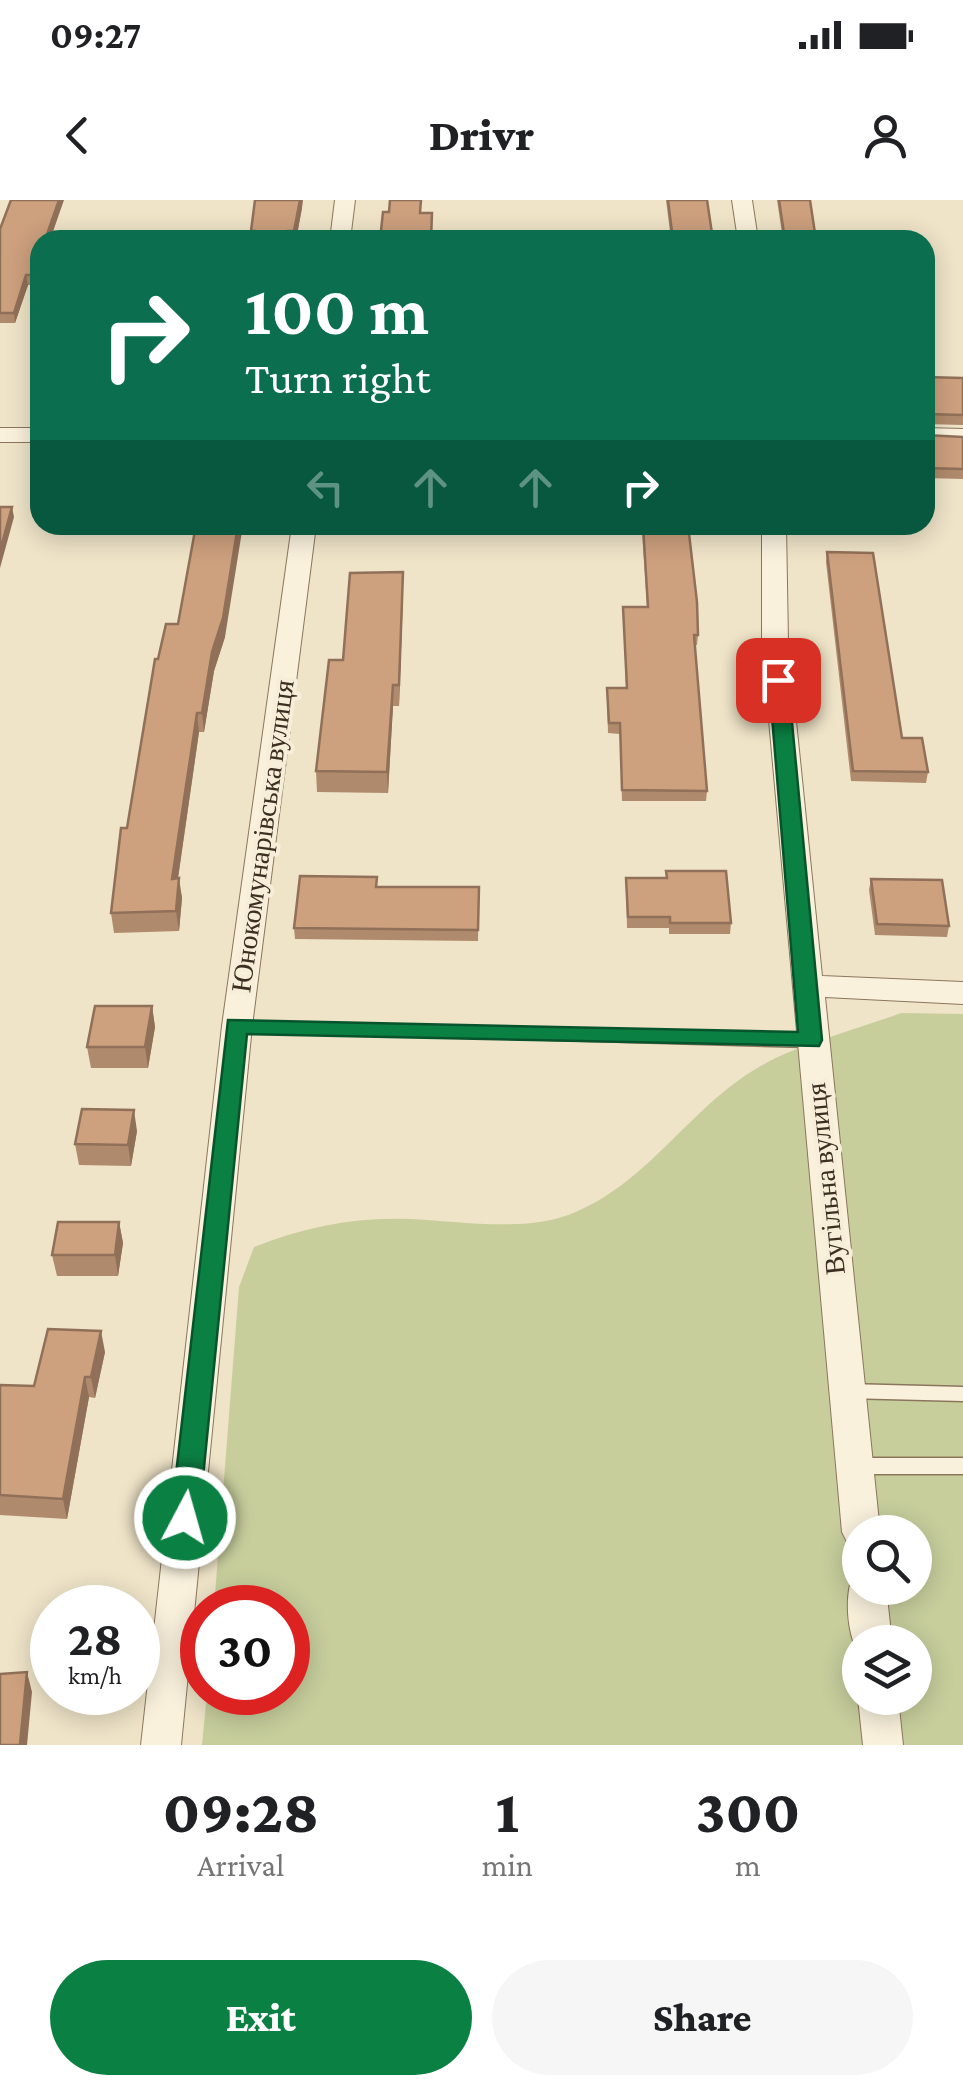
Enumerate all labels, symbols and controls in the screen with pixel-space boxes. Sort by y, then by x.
text: 09:27 [50,14,141,56]
icon: back [50,108,105,163]
icon: person [858,108,913,163]
text: Drivr [429,110,534,160]
icon: right [80,270,210,400]
text: 100 m [245,271,429,349]
text: Turn right [245,353,430,403]
icon: left [298,460,353,515]
icon: ahead [403,460,458,515]
icon: ahead [508,460,563,515]
icon: right [613,460,668,515]
pin [736,638,821,723]
icon: arrive [751,653,806,708]
street label: Юнокомунарівська вулиця [225,678,300,994]
street label: Вугільна вулиця [800,1081,851,1276]
position arrow [133,1466,237,1570]
map controls [842,1515,932,1715]
button: search [842,1515,932,1605]
speed limit sign: 30 [180,1585,310,1715]
text: 28 [68,1610,122,1666]
button: layers [842,1625,932,1715]
text: km/h [68,1662,122,1689]
text: 09:28 [163,1778,319,1845]
text: 1 [496,1778,519,1845]
text: 300 [696,1778,800,1845]
text: Arrival [197,1847,284,1883]
text: min [482,1847,533,1883]
text: m [735,1847,761,1883]
button: Exit [50,1960,472,2075]
button: Share [492,1960,913,2075]

